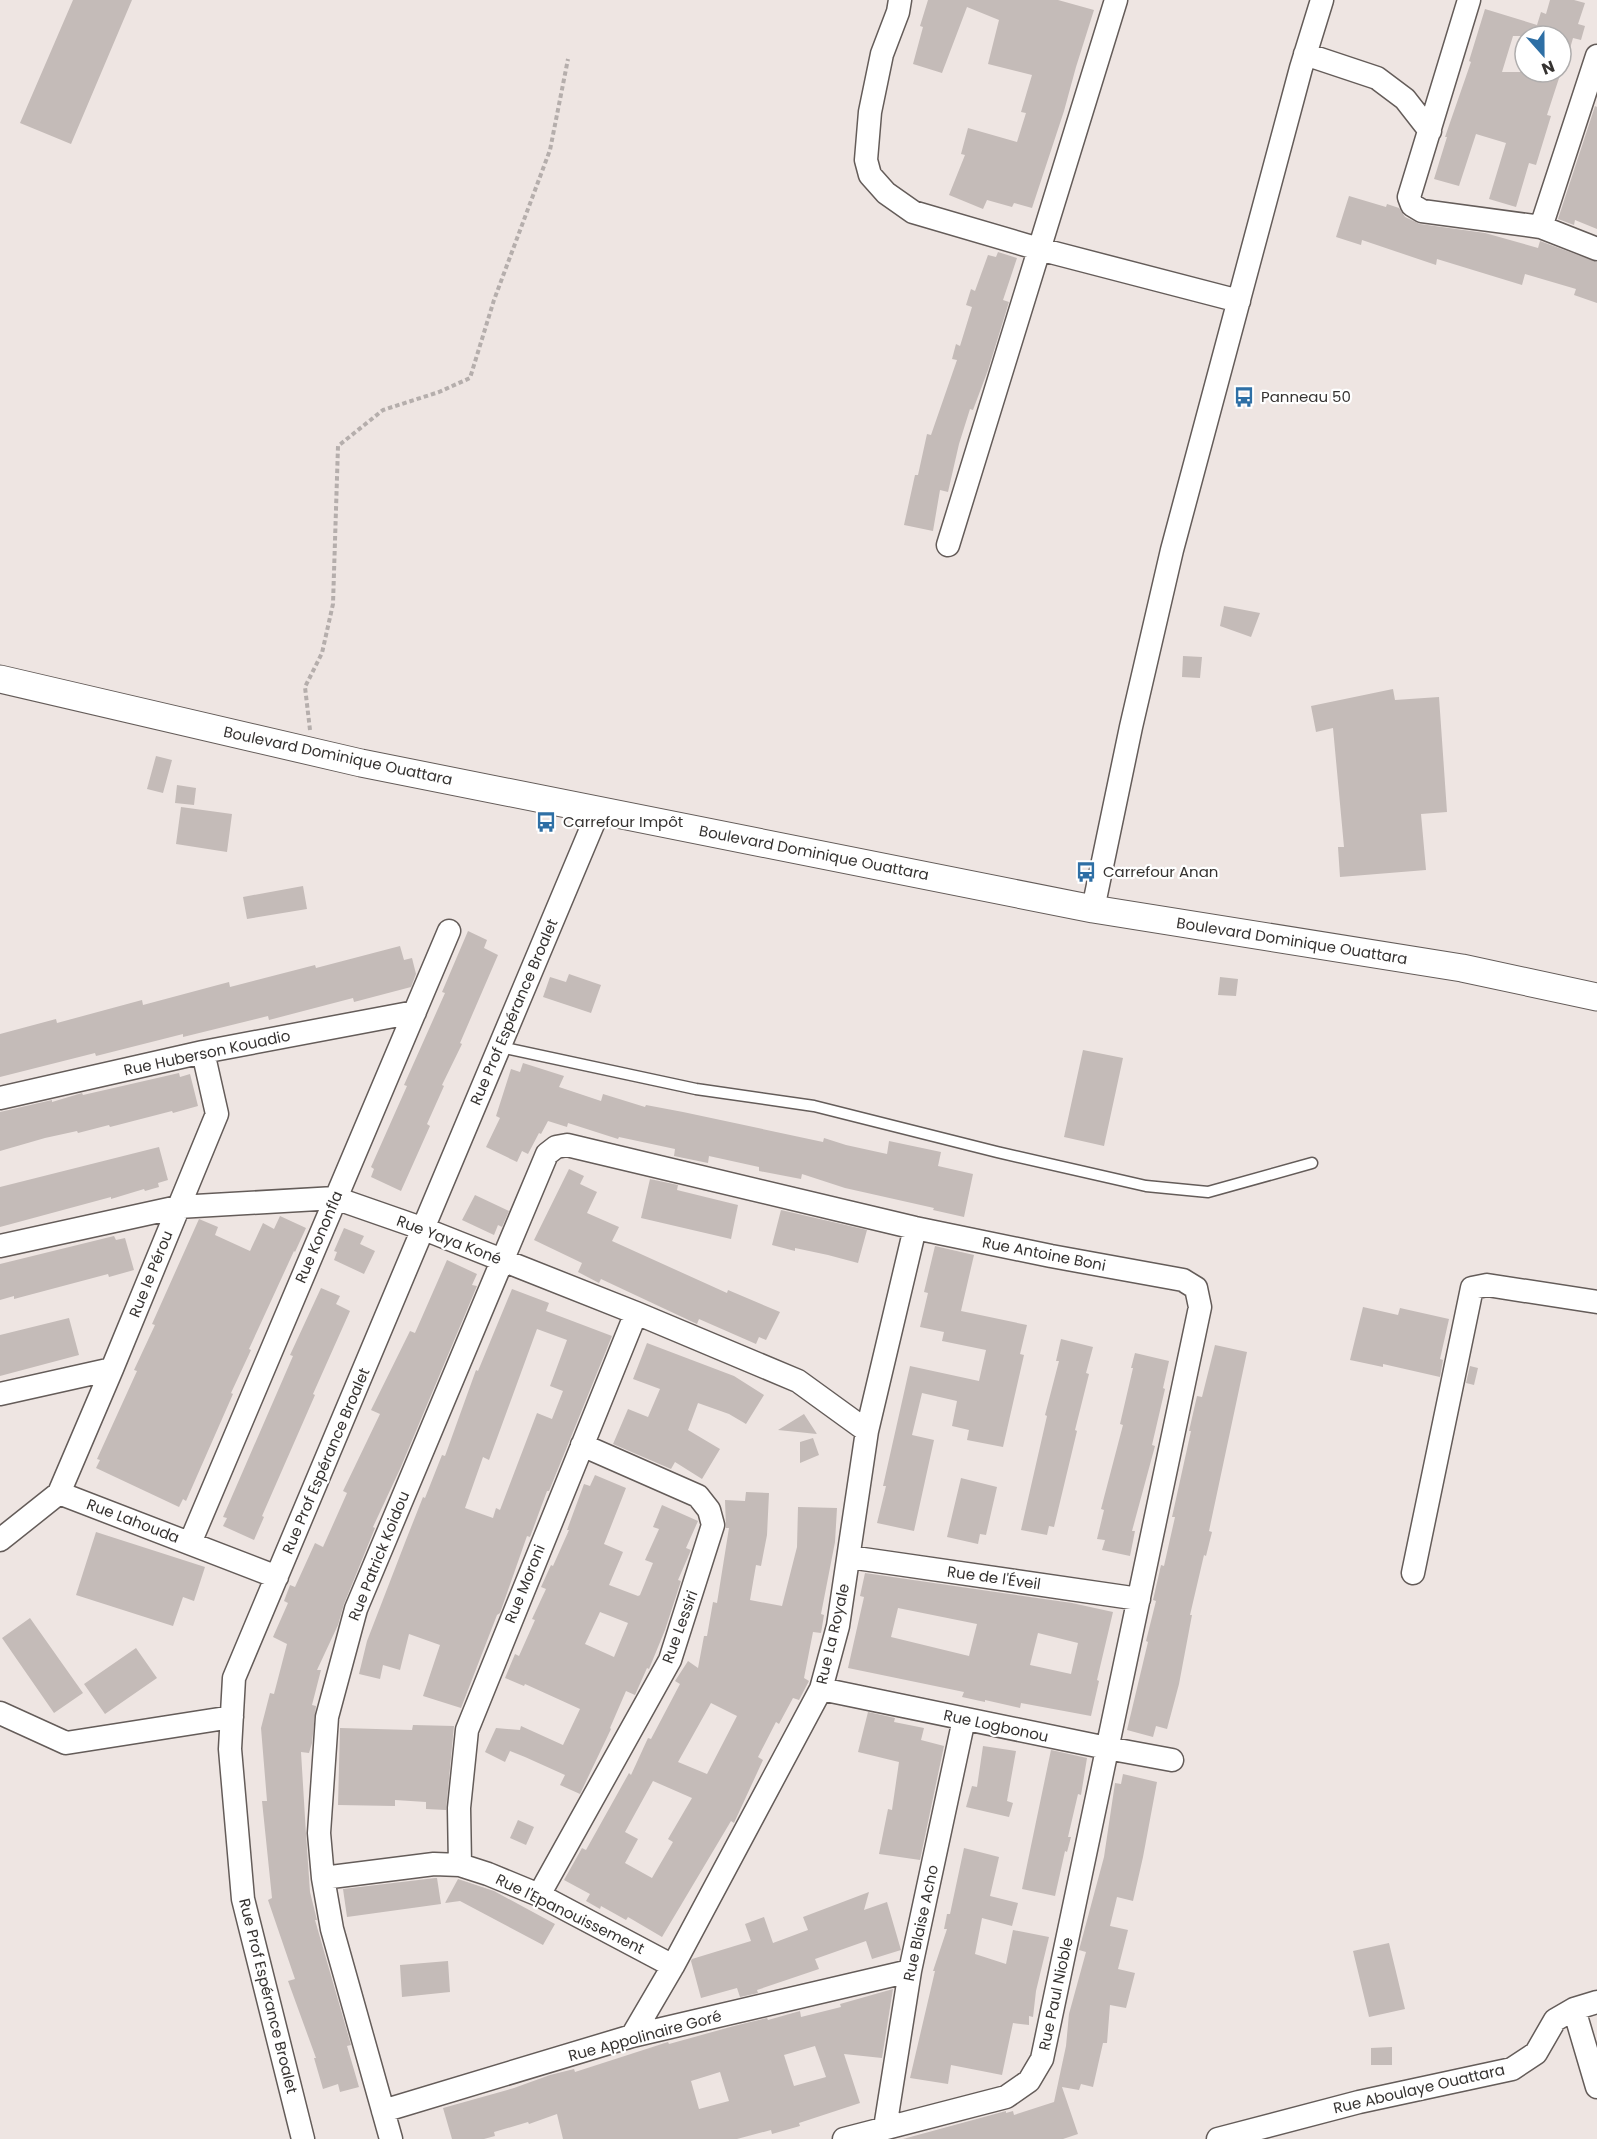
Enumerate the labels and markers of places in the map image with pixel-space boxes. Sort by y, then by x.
bus stop icon: Panneau 50 [1232,385,1256,409]
place label: Panneau 50 [1261,386,1351,407]
bus stop icon: Carrefour Impôt [534,810,558,834]
place label: Carrefour Impôt [563,811,683,832]
bus stop icon: Carrefour Anan [1074,860,1098,884]
place label: Carrefour Anan [1103,861,1218,882]

